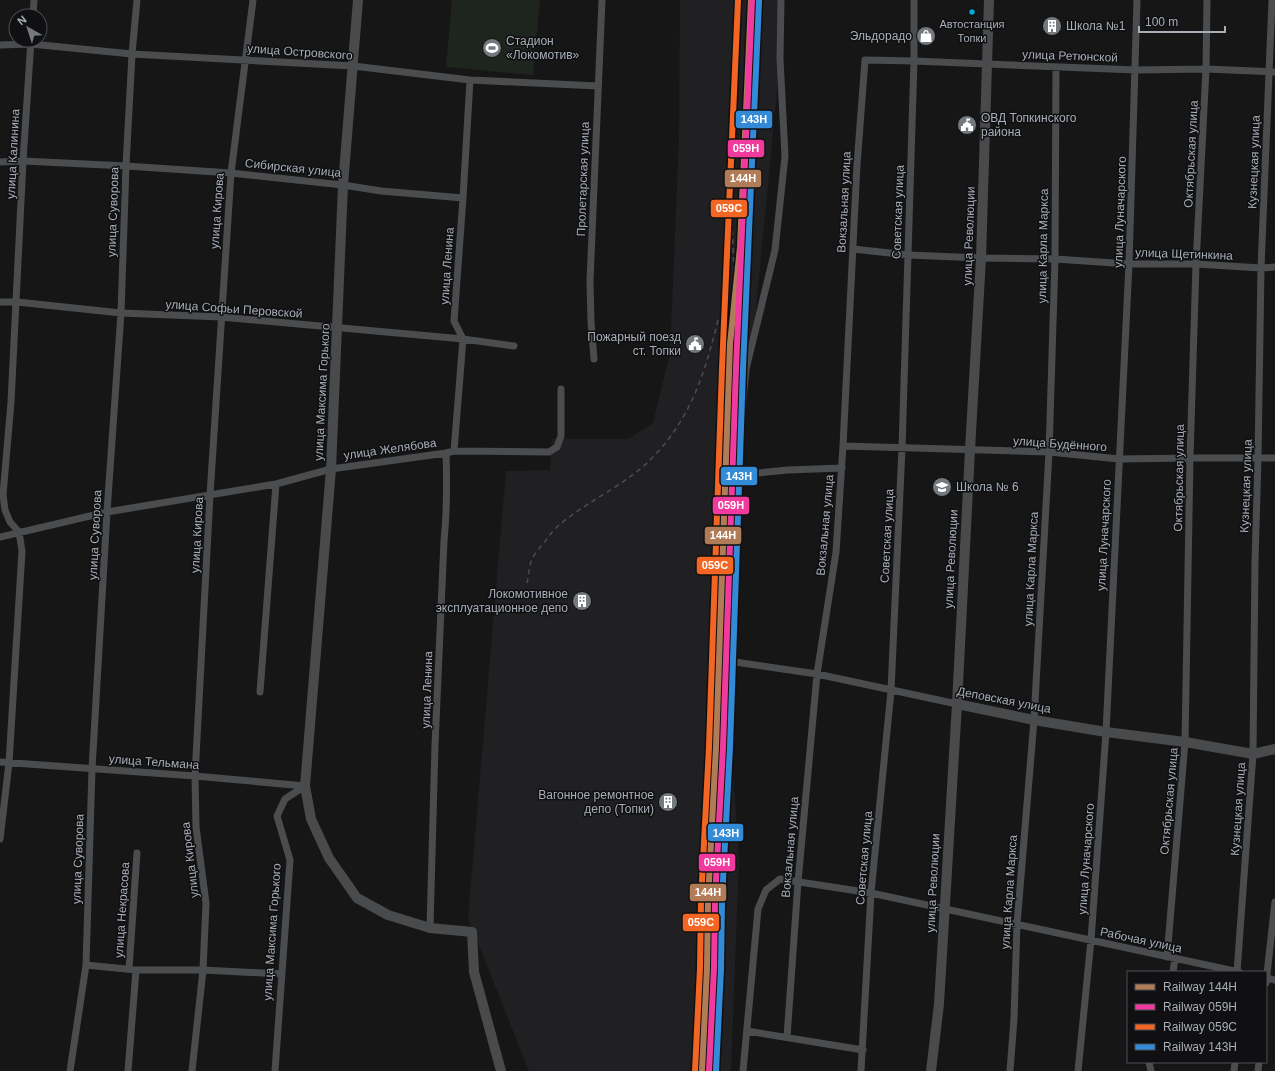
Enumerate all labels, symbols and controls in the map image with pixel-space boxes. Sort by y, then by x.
marker: Автостанция Топки [967,7,977,17]
north arrow [8,8,48,48]
scale bar [1139,8,1225,34]
text: N [15,13,29,27]
building icon: Школа №1 [1041,15,1063,37]
text: 100 m [1145,15,1178,29]
place label: Автостанция Топки [940,18,1005,44]
place label: Школа №1 [1066,19,1126,33]
shop icon: Эльдорадо [915,25,937,47]
place label: Эльдорадо [850,29,912,43]
place label: Стадион «Локомотив» [506,34,580,62]
sports icon: Стадион «Локомотив» [481,37,503,59]
street label: улица Островского [247,41,353,63]
street label: улица Ретюнской [1022,47,1118,65]
street label: Октябрьская улица [1181,100,1201,208]
street label: улица Калинина [4,108,22,199]
line badge: 143Н [735,110,773,129]
place label: ОВД Топкинского района [981,111,1077,139]
text: 143Н [741,113,767,125]
public building icon: ОВД Топкинского района [956,114,978,136]
street label: Кузнецкая улица [1245,115,1263,209]
street label: Пролетарская улица [574,121,592,237]
line badge: 059Н [727,139,765,158]
text: 059Н [733,142,759,154]
street label: Вокзальная улица [834,151,854,253]
street label: Сибирская улица [244,156,342,180]
street label: улица Луначарского [1111,156,1129,268]
street label: Советская улица [889,164,907,259]
street label: улица Суворова [104,166,122,257]
line badge: 144Н [724,169,762,188]
street label: улица Кирова [207,172,227,250]
text: 144Н [730,172,756,184]
street label: улица Революции [960,186,978,286]
street label: улица Карла Маркса [1035,188,1051,304]
line badge: 059С [710,199,748,218]
text: 059С [716,202,742,214]
street label: улица Ленина [437,227,457,305]
street label: улица Щетинкина [1135,245,1233,263]
street label: улица Софьи Перовской [165,297,303,321]
street label: улица Максима Горького [311,323,333,461]
place label: Пожарный поезд ст. Топки [587,330,681,358]
public building icon: Пожарный поезд ст. Топки [684,333,706,355]
street label: Октябрьская улица [1171,424,1187,532]
street label: улица Будённого [1013,434,1108,454]
street label: улица Желябова [343,436,438,462]
street label: Кузнецкая улица [1237,439,1255,533]
line badge: 143Н [720,466,758,486]
text: 143Н [726,470,752,482]
street label: Вокзальная улица [814,473,836,576]
school or university icon: Школа № 6 [931,476,953,498]
street label: улица Луначарского [1094,478,1114,591]
place label: Школа № 6 [956,480,1019,494]
street label: Советская улица [878,488,896,583]
street label: улица Суворова [86,489,104,580]
street label: улица Кирова [188,496,206,573]
line badge: 059Н [712,496,750,515]
text: 059Н [718,499,744,511]
street label: улица Революции [941,509,961,609]
street label: улица Карла Маркса [1021,511,1041,627]
line badge: 144Н [704,526,742,545]
text: 144Н [710,529,736,541]
line badge: 059С [696,556,734,575]
text: 059С [702,559,728,571]
place label: Локомотивное эксплуатационное депо [436,587,568,615]
building icon: Локомотивное эксплуатационное депо [571,590,593,612]
street label: улица Ленина [419,651,435,729]
street label: Деповская улица [956,684,1052,716]
street label: Октябрьская улица [1157,747,1181,855]
street label: улица Тельмана [108,752,200,772]
street label: Кузнецкая улица [1228,761,1248,856]
place label: Вагонное ремонтное депо (Топки) [538,788,654,816]
building icon: Вагонное ремонтное депо (Топки) [657,791,679,813]
street label: Вокзальная улица [779,795,801,898]
street label: улица Луначарского [1075,802,1097,915]
street label: Советская улица [853,810,875,906]
street label: улица Суворова [69,813,87,904]
street label: улица Кирова [178,821,202,899]
line badge: 143Н [707,823,744,842]
text: 143Н [713,827,739,839]
street label: улица Революции [923,833,943,933]
street label: улица Карла Маркса [998,834,1020,950]
line badge: 059Н [698,853,736,872]
text: 059Н [704,856,730,868]
street label: улица Некрасова [112,861,132,958]
street label: улица Максима Горького [260,863,284,1001]
line badge: 144Н [689,883,727,902]
text: 144Н [695,886,721,898]
line badge: 059С [682,913,720,932]
text: 059С [688,916,714,928]
street label: Рабочая улица [1099,924,1184,956]
legend [1127,971,1267,1063]
text: Railway 144Н [1163,980,1237,994]
text: Railway 059Н [1163,1000,1237,1014]
text: Railway 059С [1163,1020,1237,1034]
text: Railway 143Н [1163,1040,1237,1054]

